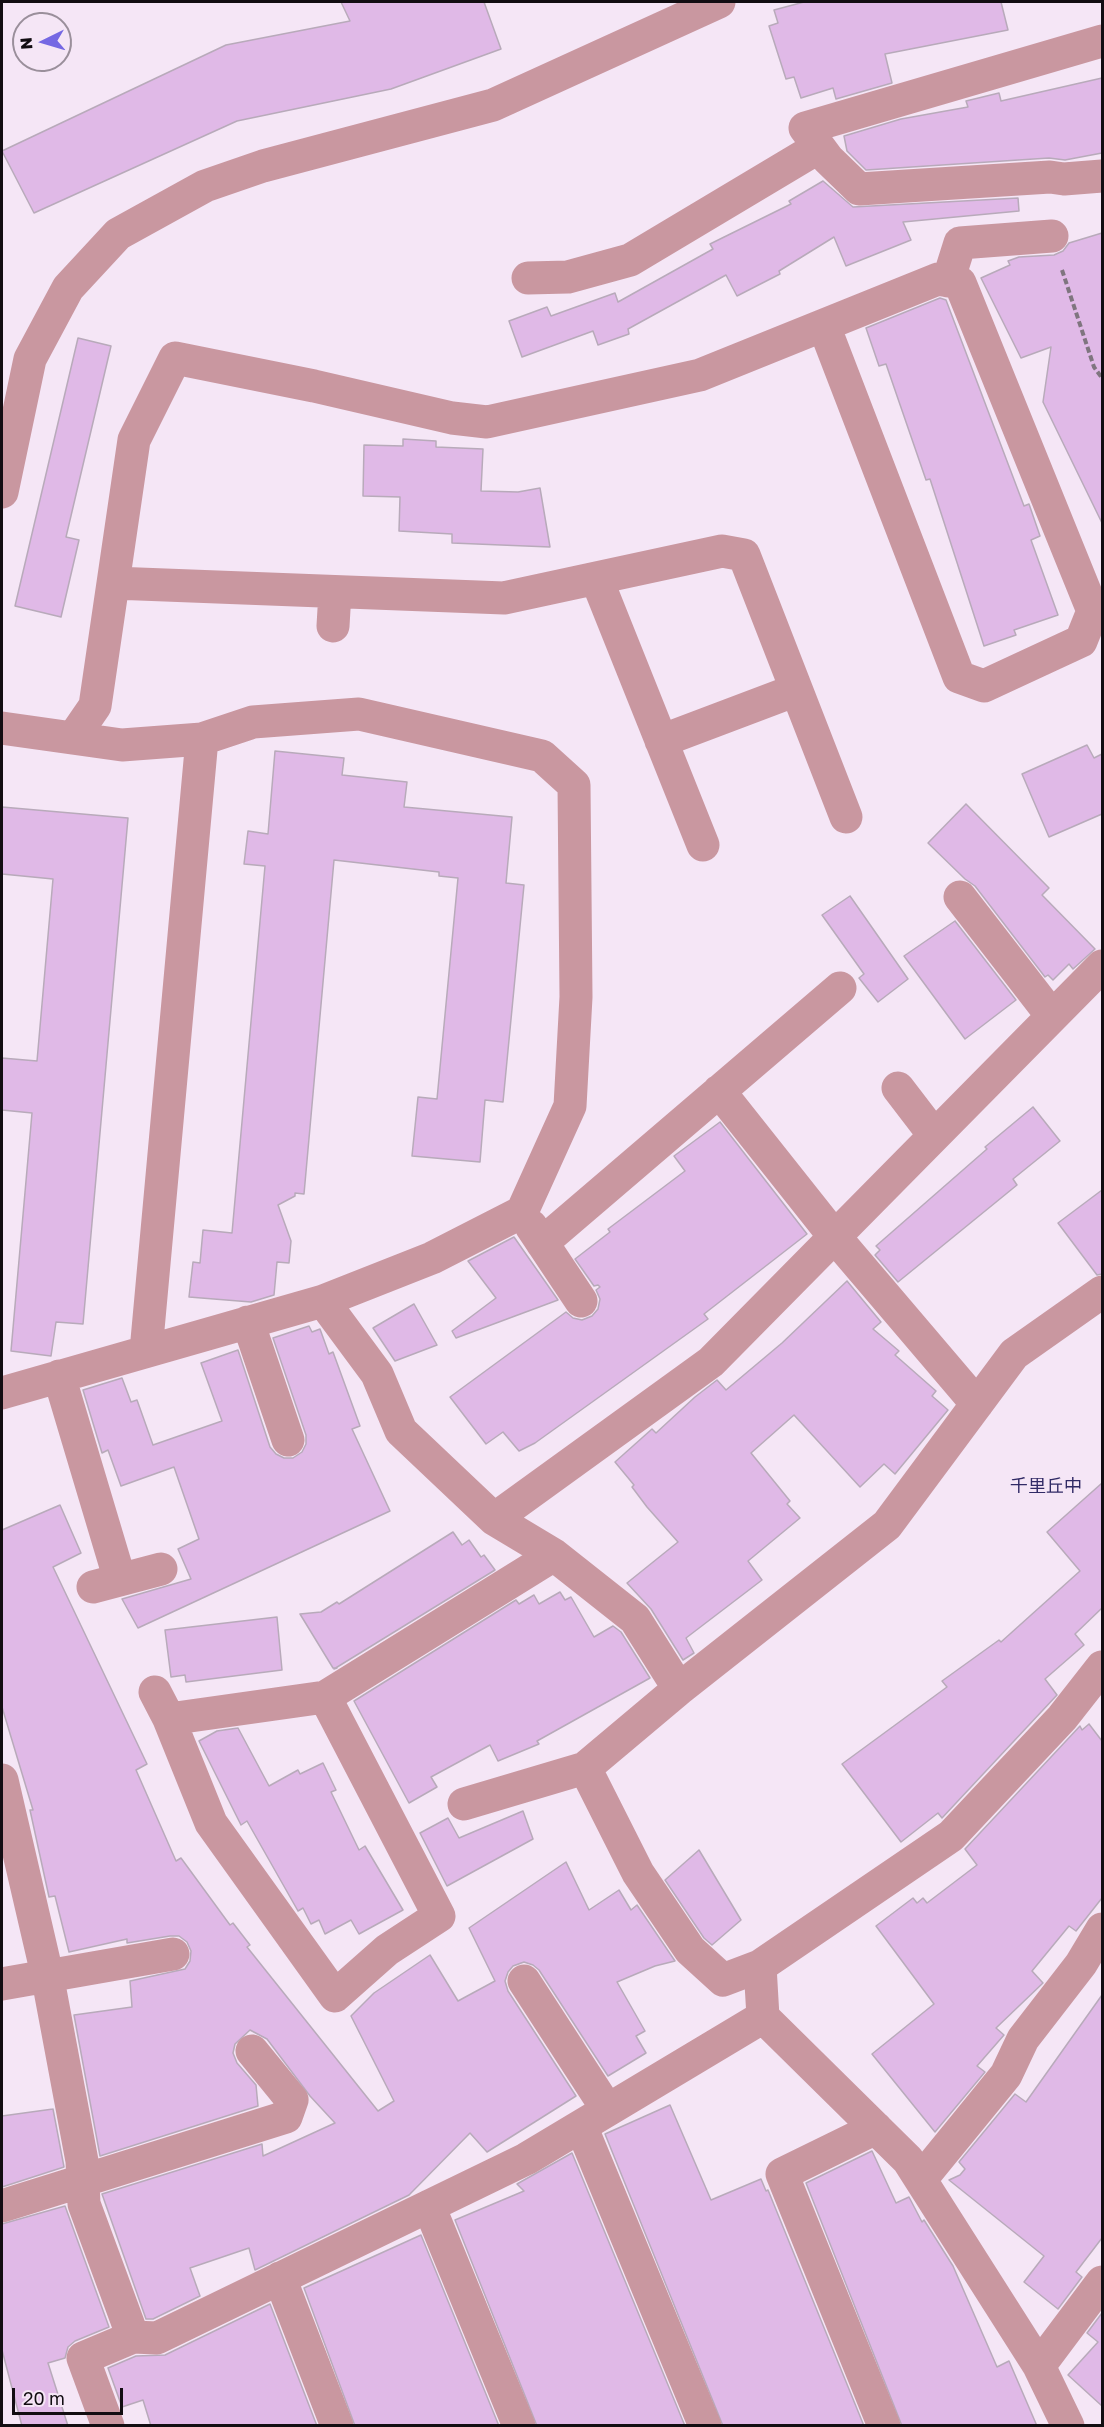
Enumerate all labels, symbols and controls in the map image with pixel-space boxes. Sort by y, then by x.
north arrow [12,12,72,72]
text: N [16,36,37,50]
district label: 千里丘中 [1010,1475,1082,1497]
scale bar [15,2376,126,2414]
text: 20 m [23,2387,65,2409]

